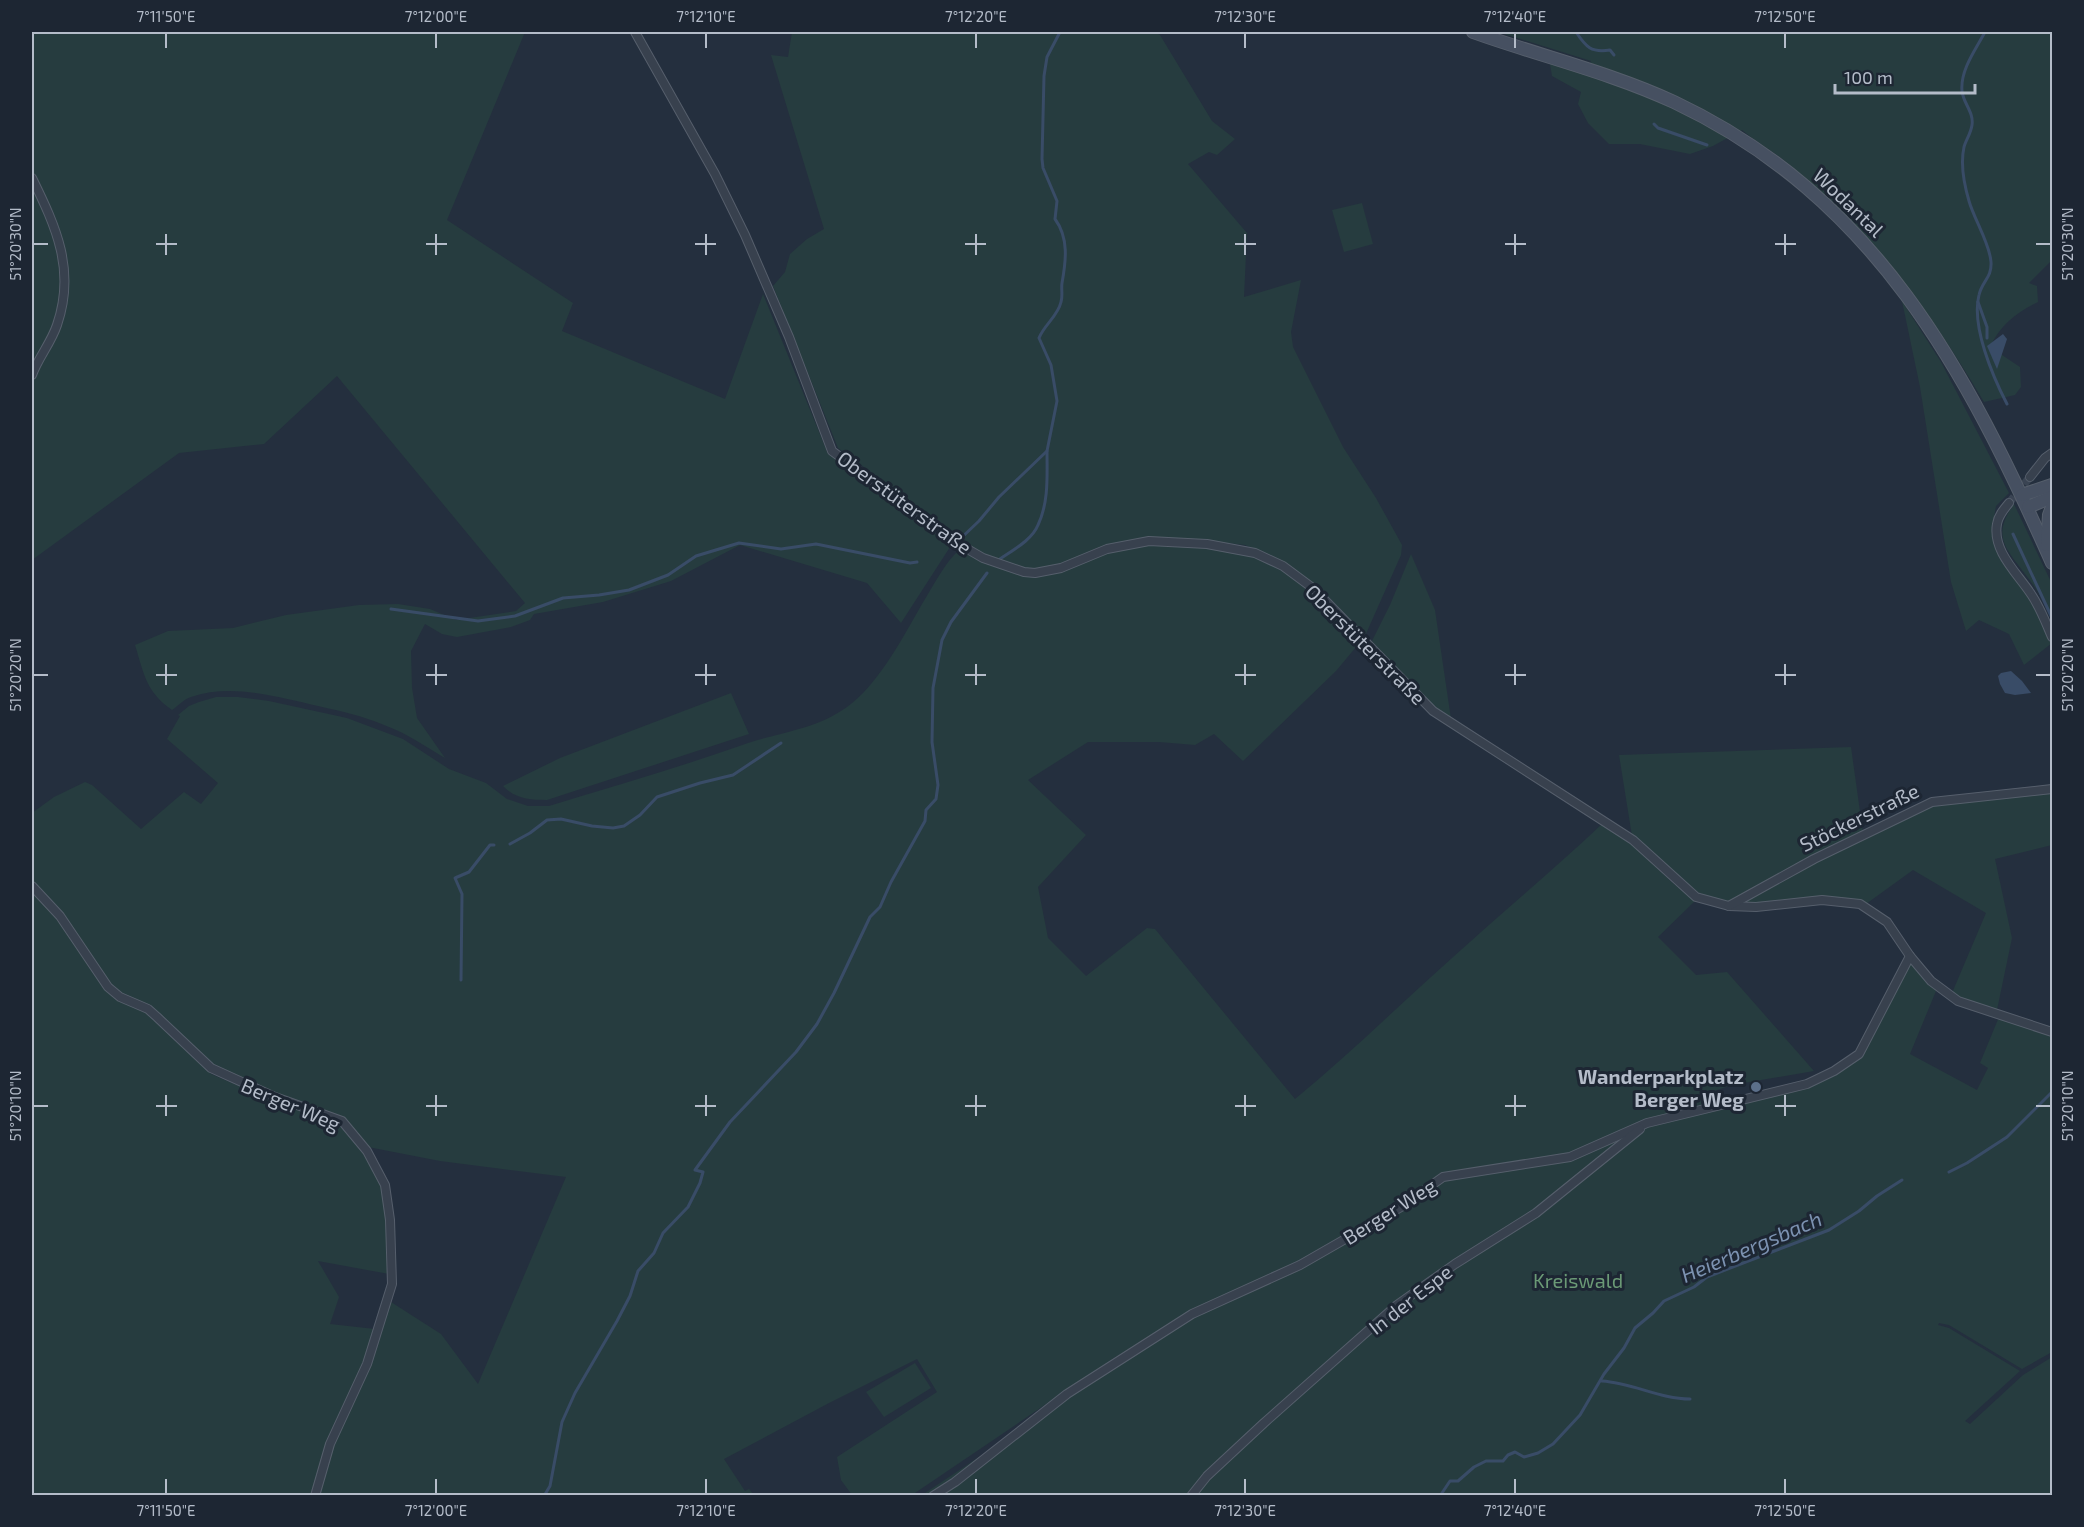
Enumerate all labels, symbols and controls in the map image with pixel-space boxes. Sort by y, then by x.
text: 7°11'50"E [137,7,195,25]
text: 7°12'00"E [405,7,467,25]
text: 7°12'10"E [676,7,736,25]
text: 7°12'20"E [945,7,1007,25]
text: 7°12'30"E [1214,7,1276,25]
text: 7°12'40"E [1484,7,1546,25]
text: 7°12'50"E [1754,7,1816,25]
scale bar [1835,57,1974,95]
text: 100 m [1844,66,1893,88]
street label: Wodantal [1809,163,1889,241]
text: 51°20'30"N [6,207,24,281]
text: 51°20'30"N [2058,207,2076,281]
street label: Oberstüterstraße [833,445,977,559]
street label: Oberstüterstraße [1301,579,1431,709]
text: 51°20'20"N [6,638,24,712]
text: 51°20'20"N [2058,638,2076,712]
street label: Stöckerstraße [1796,778,1922,856]
place label: Wanderparkplatz Berger Weg [1578,1064,1744,1111]
text: 51°20'10"N [6,1071,24,1141]
text: 51°20'10"N [2058,1071,2076,1141]
street label: Berger Weg [238,1072,344,1136]
marker: Wanderparkplatz Berger Weg [1749,1080,1763,1094]
street label: Berger Weg [1338,1173,1440,1249]
water label: Heierbergsbach [1677,1205,1825,1287]
street label: In der Espe [1363,1259,1457,1339]
park label: Kreiswald [1533,1268,1623,1292]
text: 7°11'50"E [137,1501,195,1519]
text: 7°12'00"E [405,1501,467,1519]
text: 7°12'10"E [676,1501,736,1519]
text: 7°12'20"E [945,1501,1007,1519]
text: 7°12'30"E [1214,1501,1276,1519]
text: 7°12'40"E [1484,1501,1546,1519]
text: 7°12'50"E [1754,1501,1816,1519]

